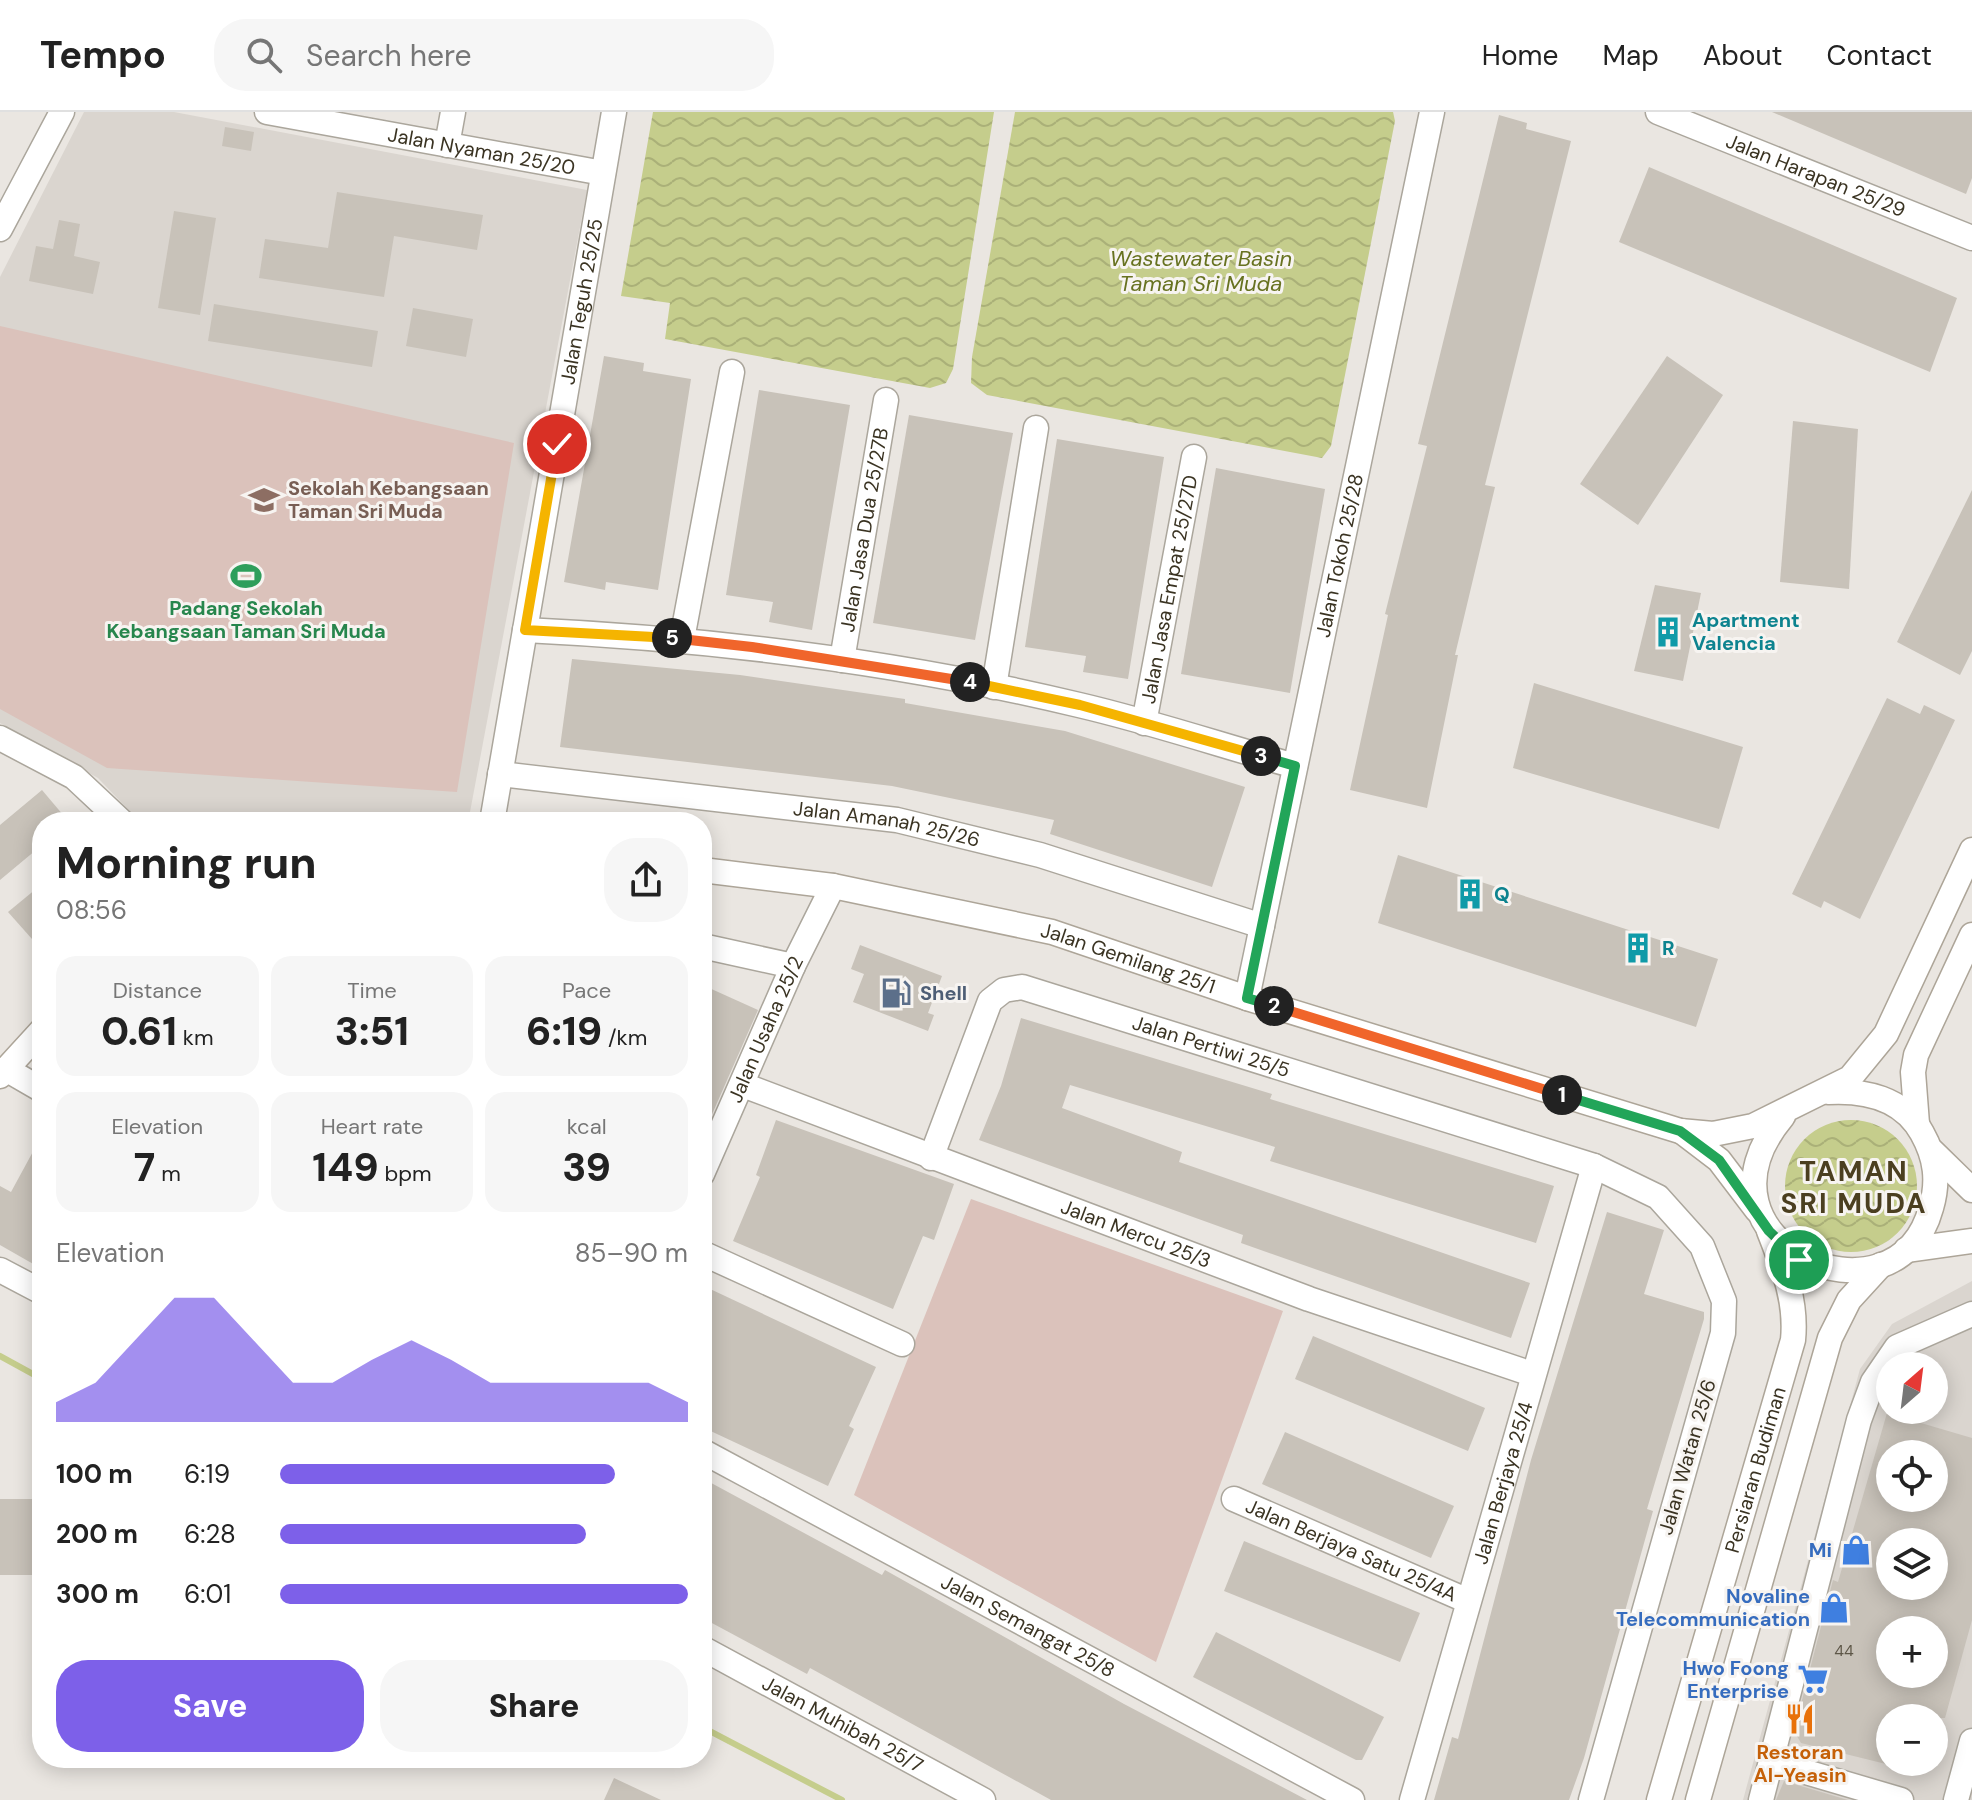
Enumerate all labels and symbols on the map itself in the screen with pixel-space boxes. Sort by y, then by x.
street label: Jalan Nyaman 25/20 [386,121,577,181]
street label: Jalan Harapan 25/29 [1722,128,1909,223]
street label: Jalan Teguh 25/25 [554,217,608,387]
water label: Wastewater Basin Taman Sri Muda [1110,244,1292,298]
pin [523,410,591,478]
street label: Jalan Jasa Dua 25/27B [834,426,894,634]
street label: Jalan Tokoh 25/28 [1310,471,1369,640]
street label: Jalan Jasa Empat 25/27D [1135,473,1203,706]
place label: Sekolah Kebangsaan Taman Sri Muda [288,475,489,524]
school or university icon: Sekolah Kebangsaan Taman Sri Muda [247,483,281,517]
sports icon: Padang Sekolah Kebangsaan Taman Sri Muda [229,559,263,593]
place label: Padang Sekolah Kebangsaan Taman Sri Muda [106,595,386,644]
place label: Apartment Valencia [1692,607,1800,656]
building icon: Apartment Valencia [1651,615,1685,649]
pin: 5 [652,618,692,658]
pin: 4 [950,662,990,702]
pin: 3 [1241,736,1281,776]
street label: Jalan Amanah 25/26 [792,795,983,853]
building icon: Q [1453,877,1487,911]
place label: Q [1494,881,1510,907]
street label: Jalan Gemilang 25/1 [1038,917,1219,999]
building icon: R [1621,931,1655,965]
place label: R [1662,935,1675,961]
street label: Jalan Usaha 25/2 [722,952,809,1107]
fuel station icon: Shell [879,976,913,1010]
place label: Shell [920,980,967,1006]
pin: 2 [1254,986,1294,1026]
street label: Jalan Pertiwi 25/5 [1129,1009,1293,1083]
pin: 1 [1542,1075,1582,1115]
district label: TAMAN SRI MUDA [1780,1153,1928,1222]
street label: Jalan Mercu 25/3 [1057,1193,1215,1274]
pin [1765,1226,1833,1294]
north arrow [1876,1352,1948,1424]
street label: Jalan Watan 25/6 [1652,1376,1722,1538]
street label: Persiaran Budiman [1719,1384,1792,1556]
street label: Jalan Berjaya 25/4 [1467,1399,1539,1567]
street label: Jalan Berjaya Satu 25/4A [1242,1493,1461,1608]
shop icon: Mi [1839,1533,1873,1567]
place label: Mi [1809,1537,1832,1563]
street label: Jalan Semangat 25/8 [936,1569,1119,1683]
place label: Novaline Telecommunication [1616,1583,1810,1632]
shop icon: Novaline Telecommunication [1817,1591,1851,1625]
house number: 44 [1834,1640,1854,1661]
place label: Hwo Foong Enterprise [1683,1655,1789,1704]
supermarket icon: Hwo Foong Enterprise [1796,1662,1830,1696]
street label: Jalan Muhibah 25/7 [758,1670,928,1778]
restaurant icon: Restoran Al-Yeasin [1783,1702,1817,1736]
place label: Restoran Al-Yeasin [1753,1739,1847,1788]

